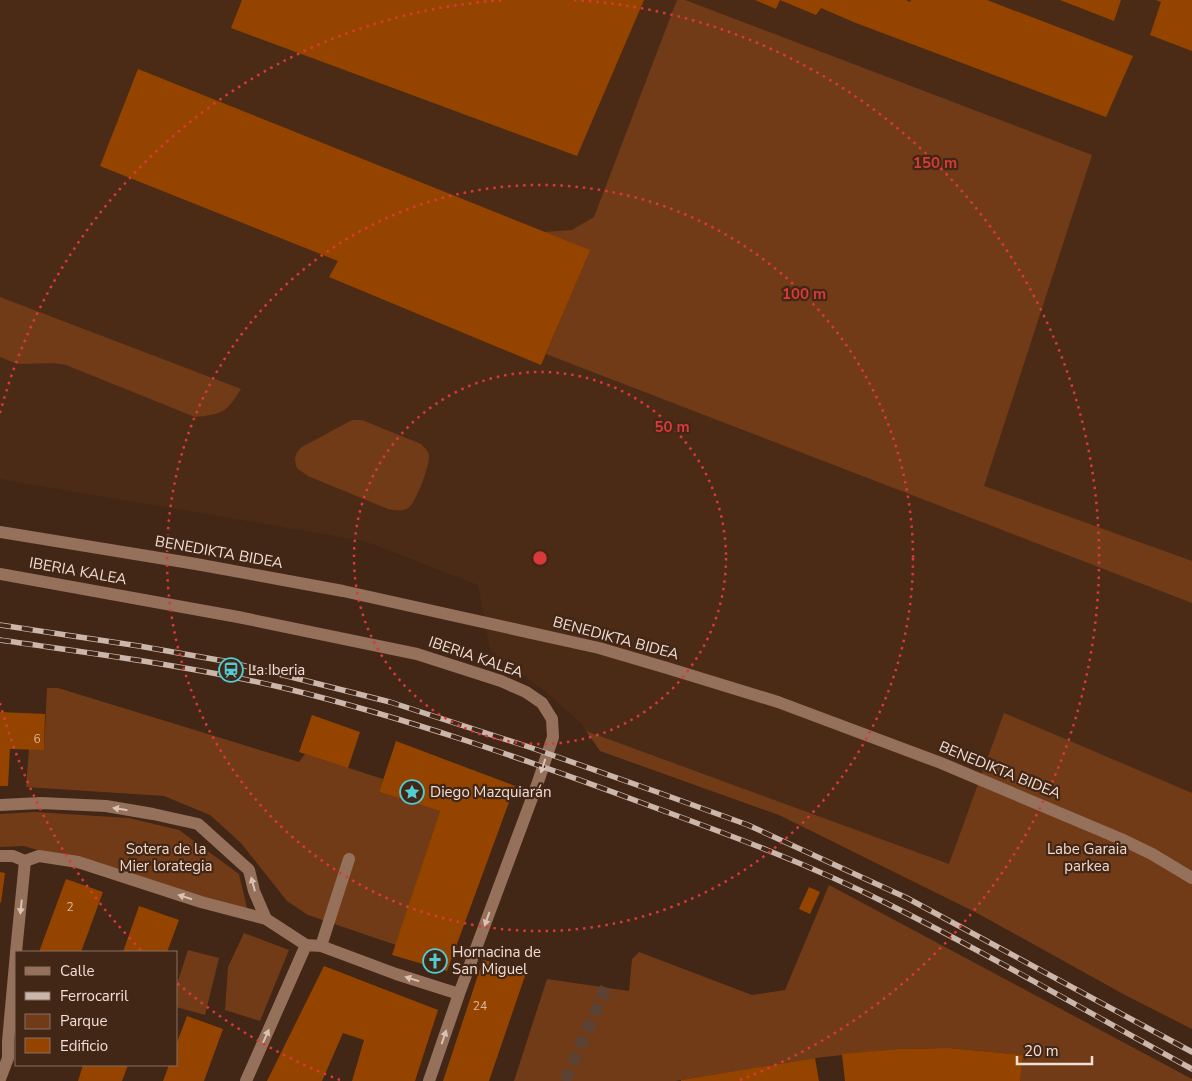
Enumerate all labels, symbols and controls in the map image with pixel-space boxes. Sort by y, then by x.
text: 150 m [913,153,957,173]
text: 100 m [782,284,826,304]
text: 50 m [654,417,690,437]
street label: BENEDIKTA BIDEA [153,531,285,573]
centre of rings [531,549,549,567]
street label: IBERIA KALEA [28,553,128,589]
street label: BENEDIKTA BIDEA [551,612,681,664]
street label: IBERIA KALEA [426,631,526,683]
station icon: La Iberia [218,657,244,683]
place label: La Iberia [248,660,305,680]
house number: 6 [33,731,41,747]
street label: BENEDIKTA BIDEA [936,736,1064,804]
one-way arrow [539,759,547,774]
place icon: Diego Mazquiarán [399,779,425,805]
place label: Diego Mazquiarán [430,782,552,802]
one-way arrow [112,804,128,812]
park label: Sotera de la Mier lorategia [120,839,212,876]
park label: Labe Garaia parkea [1047,839,1127,876]
one-way arrow [248,877,256,892]
one-way arrow [178,893,193,900]
one-way arrow [17,899,25,915]
house number: 2 [66,899,74,915]
one-way arrow [483,911,490,926]
place label: Hornacina de San Miguel [452,942,541,979]
church icon: Hornacina de San Miguel [422,948,448,974]
legend [15,951,178,1066]
text: Calle [60,961,95,981]
one-way arrow [405,975,420,983]
text: Ferrocarril [60,986,129,1006]
house number: 24 [473,998,487,1014]
text: Parque [60,1011,108,1031]
one-way arrow [262,1029,270,1043]
one-way arrow [441,1030,448,1045]
scale bar [1017,1034,1092,1066]
text: Edificio [60,1036,108,1056]
text: 20 m [1024,1041,1059,1061]

